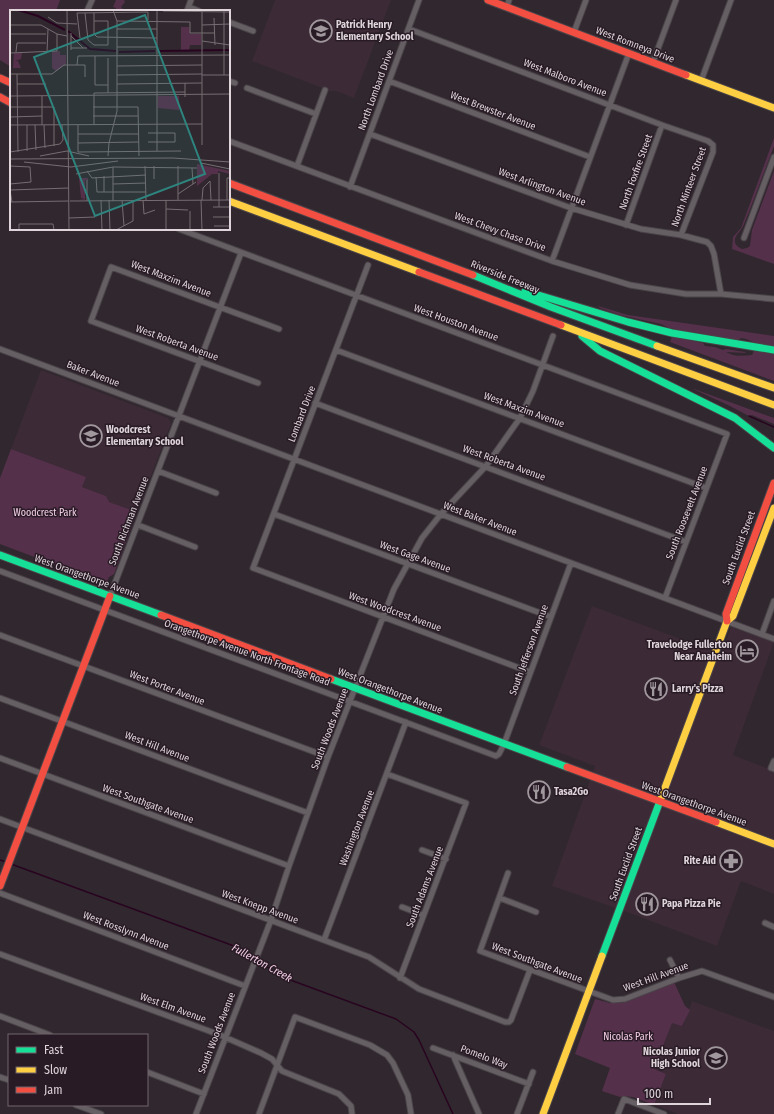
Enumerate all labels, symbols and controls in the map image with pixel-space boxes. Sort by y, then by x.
inset map [10,10,230,230]
school or university icon: Patrick Henry Elementary School [308,18,334,44]
place label: Patrick Henry Elementary School [336,19,414,43]
street label: West Romneya Drive [594,24,676,66]
street label: North Lombard Drive [356,48,396,132]
street label: West Malboro Avenue [522,57,608,99]
street label: West Brewster Avenue [449,89,537,133]
street label: North Foxfire Street [617,132,655,211]
street label: North Minteer Street [669,145,709,229]
street label: West Arlington Avenue [497,166,587,208]
street label: West Chevy Chase Drive [453,210,547,254]
street label: West Maxzim Avenue [129,258,213,300]
street label: Riverside Freeway [469,258,542,296]
street label: West Houston Avenue [412,302,500,344]
street label: West Roberta Avenue [134,322,220,364]
street label: Baker Avenue [65,358,121,390]
street label: Lombard Drive [286,384,318,444]
street label: West Maxzim Avenue [482,390,566,430]
school or university icon: Woodcrest Elementary School [78,423,104,449]
place label: Woodcrest Elementary School [106,424,184,448]
street label: West Roberta Avenue [461,442,547,484]
street label: South Roosevelt Avenue [664,465,710,561]
street label: South Richman Avenue [107,475,151,567]
street label: West Baker Avenue [441,499,519,539]
park label: Woodcrest Park [13,507,77,519]
street label: South Euclid Street [720,509,758,587]
street label: West Gage Avenue [378,539,452,575]
street label: West Orangethorpe Avenue [33,552,141,602]
street label: West Woodcrest Avenue [347,590,443,634]
street label: South Jefferson Avenue [507,603,551,697]
street label: Orangethorpe Avenue North Frontage Road [163,617,331,689]
hotel icon: Travelodge Fullerton Near Anaheim [734,638,760,664]
place label: Travelodge Fullerton Near Anaheim [647,639,732,663]
street label: West Orangethorpe Avenue [336,665,444,717]
street label: West Porter Avenue [128,668,206,708]
restaurant icon: Larry's Pizza [643,676,669,702]
place label: Larry's Pizza [672,683,724,695]
street label: South Woods Avenue [309,687,351,771]
street label: West Hill Avenue [123,729,191,765]
restaurant icon: Tasa2Go [526,779,552,805]
street label: West Orangethorpe Avenue [640,779,748,829]
street label: West Southgate Avenue [101,782,195,826]
place label: Tasa2Go [554,786,589,798]
street label: Washington Avenue [337,788,377,868]
street label: South Euclid Street [607,825,645,903]
street label: South Adams Avenue [404,845,446,929]
pharmacy icon: Rite Aid [718,848,744,874]
place label: Rite Aid [684,855,716,867]
street label: West Knepp Avenue [220,888,300,926]
restaurant icon: Papa Pizza Pie [634,891,660,917]
place label: Papa Pizza Pie [662,898,721,910]
street label: West Rosslynn Avenue [81,909,171,953]
street label: West Southgate Avenue [490,940,584,986]
water label: Fullerton Creek [230,941,295,985]
street label: West Hill Avenue [622,960,690,994]
street label: West Elm Avenue [138,990,208,1026]
street label: South Woods Avenue [196,991,238,1075]
park label: Nicolas Park [603,1031,653,1043]
legend [8,1034,148,1106]
text: Fast [44,1043,63,1057]
street label: Pomelo Way [459,1043,510,1072]
school or university icon: Nicolas Junior High School [703,1045,729,1071]
place label: Nicolas Junior High School [643,1046,700,1070]
text: Slow [44,1063,67,1077]
scale bar [638,1080,710,1106]
text: Jam [44,1083,62,1097]
text: 100 m [644,1087,673,1101]

